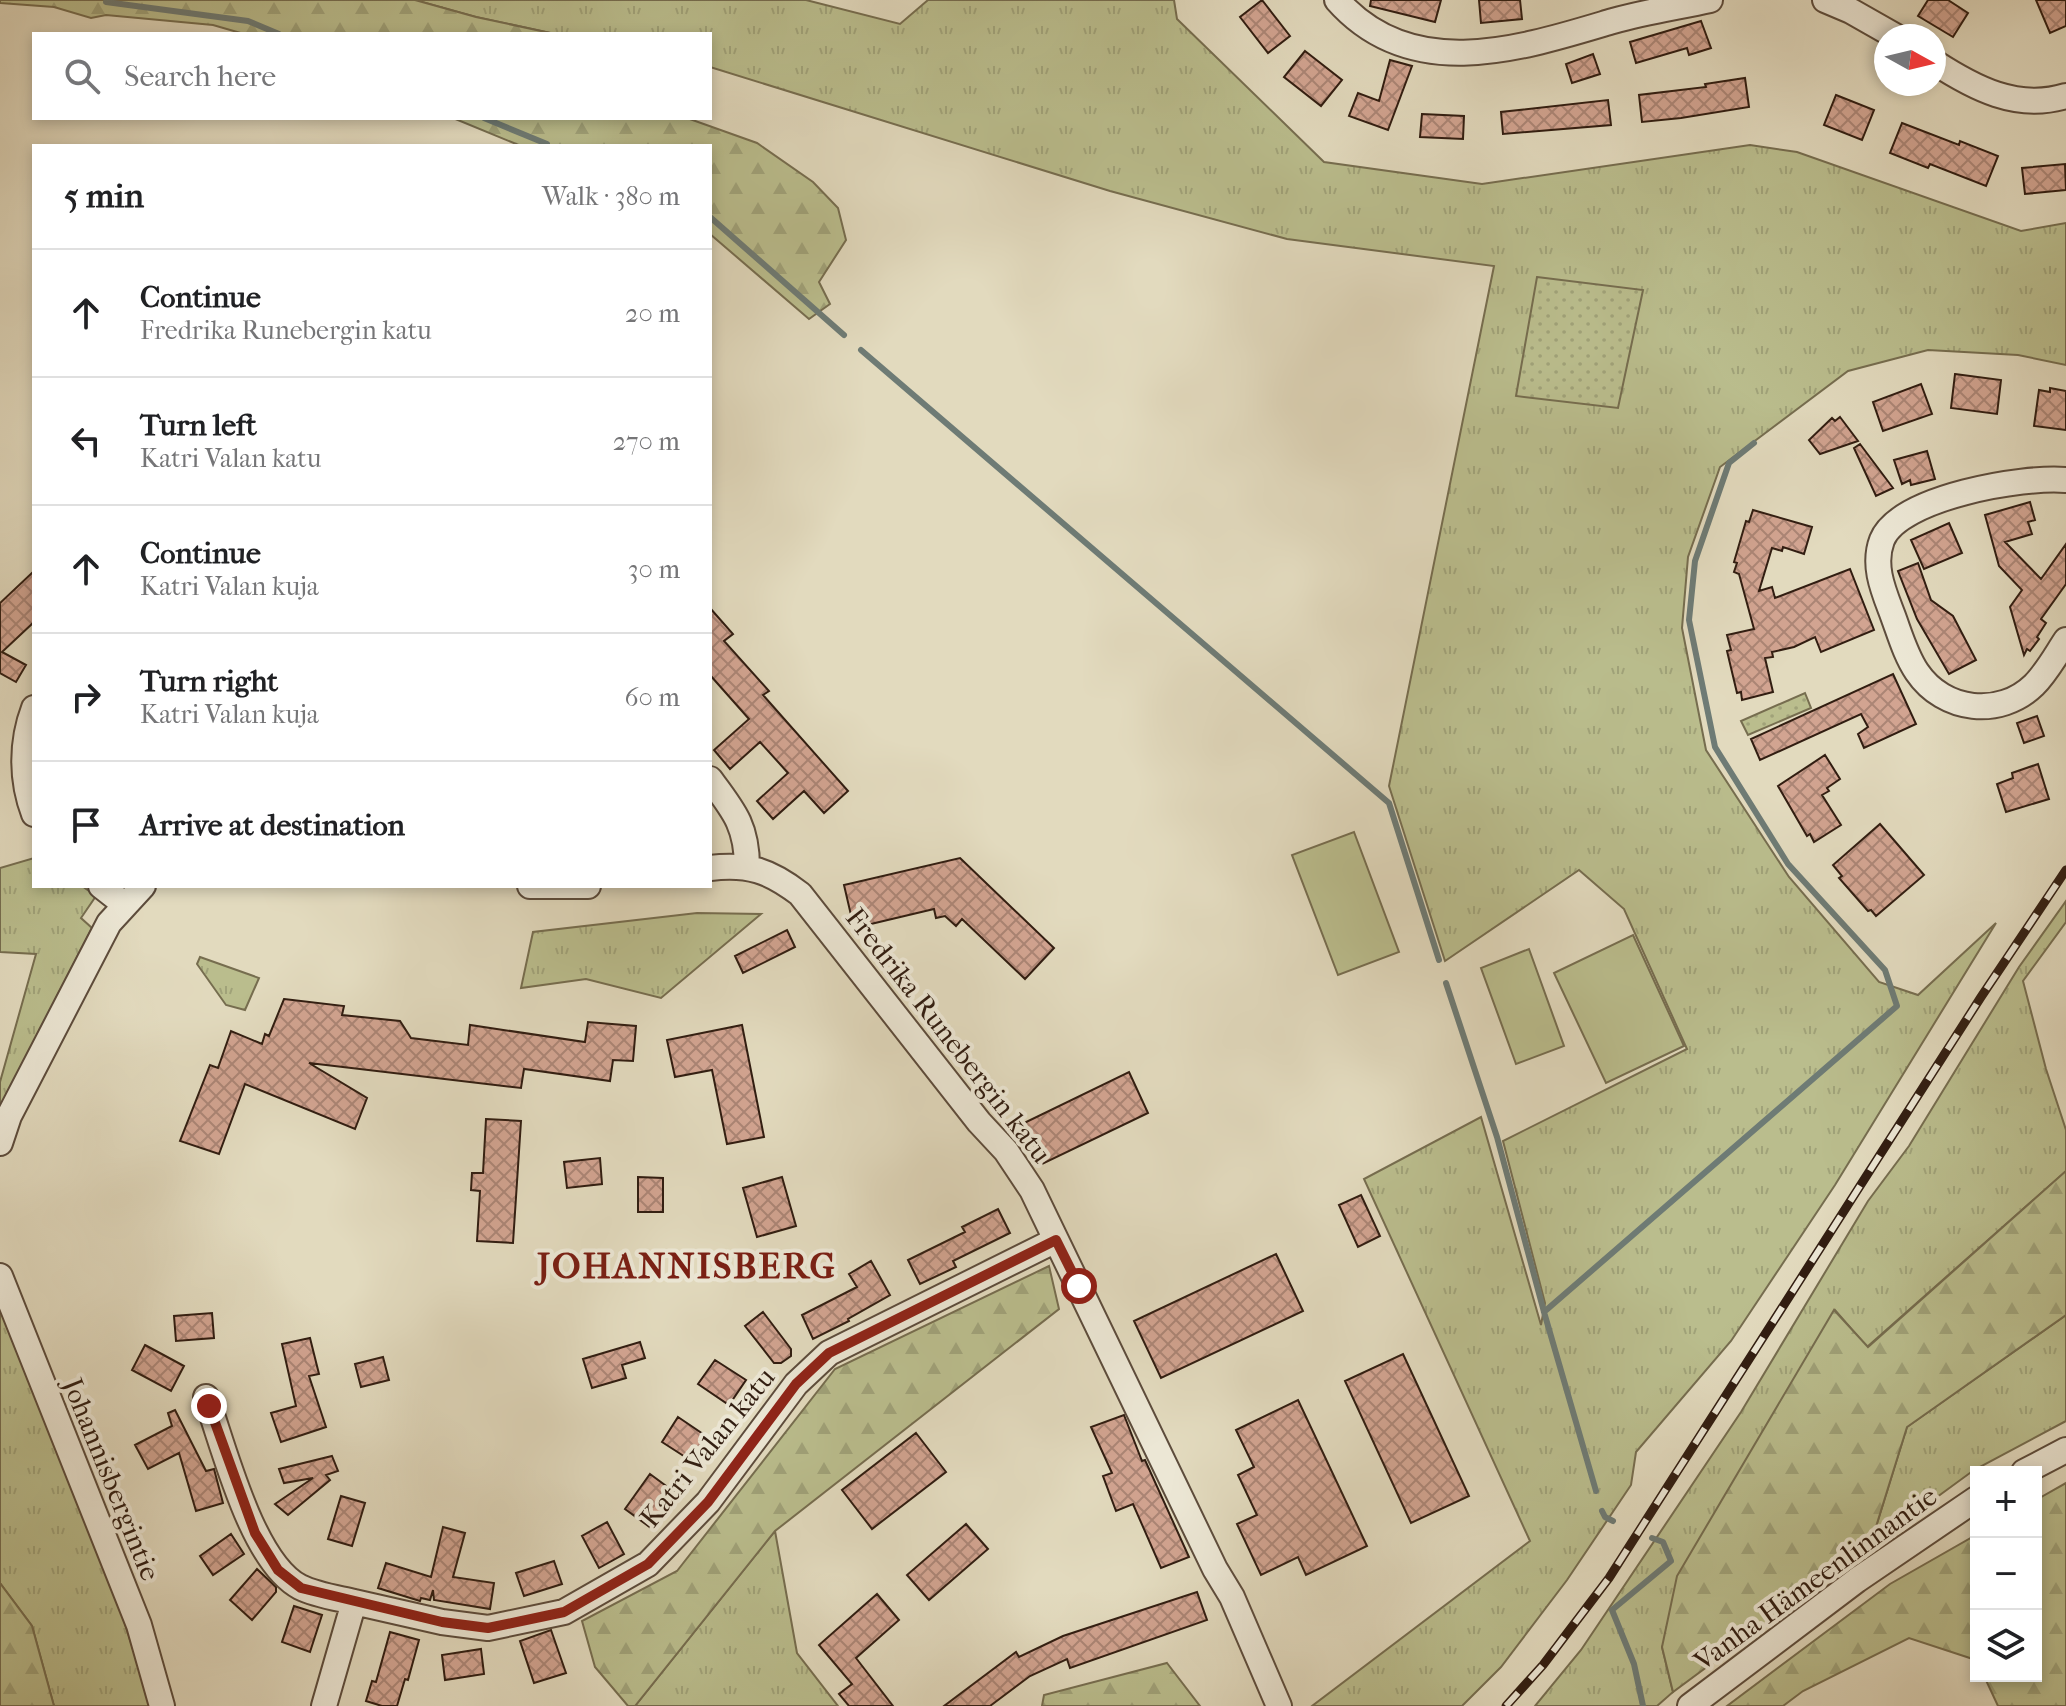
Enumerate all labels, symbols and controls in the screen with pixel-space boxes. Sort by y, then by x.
north arrow [1874,24,1946,96]
search box [32,32,712,120]
icon: search [60,54,104,98]
text: Search here [124,59,276,94]
text: 5 min [64,176,144,216]
text: Walk · 380 m [542,181,680,212]
text: Continue [140,280,261,315]
icon: ahead [64,291,108,335]
text: 20 m [625,298,680,329]
text: Fredrika Runebergin katu [140,315,432,346]
text: Turn left [140,408,257,443]
icon: left [64,419,108,463]
text: 270 m [613,426,680,457]
text: Katri Valan katu [140,443,321,474]
text: Continue [140,536,261,571]
icon: ahead [64,547,108,591]
text: 30 m [628,554,680,585]
text: Katri Valan kuja [140,571,319,602]
text: Turn right [140,664,278,699]
icon: right [64,675,108,719]
text: 60 m [624,682,680,713]
text: Katri Valan kuja [140,699,319,730]
icon: arrive [64,803,108,847]
text: Arrive at destination [140,808,405,843]
street label: Fredrika Runebergin katu [839,901,1058,1169]
district label: JOHANNISBERG [534,1245,837,1287]
route start [1061,1268,1097,1304]
street label: Katri Valan katu [633,1361,782,1534]
street label: Johannisbergintie [55,1371,167,1585]
route end [191,1388,227,1424]
map controls [1970,1466,2042,1682]
button: + [1970,1466,2042,1538]
street label: Vanha Hämeenlinnantie [1687,1479,1943,1678]
button: − [1970,1538,2042,1610]
button: layers [1970,1610,2042,1682]

